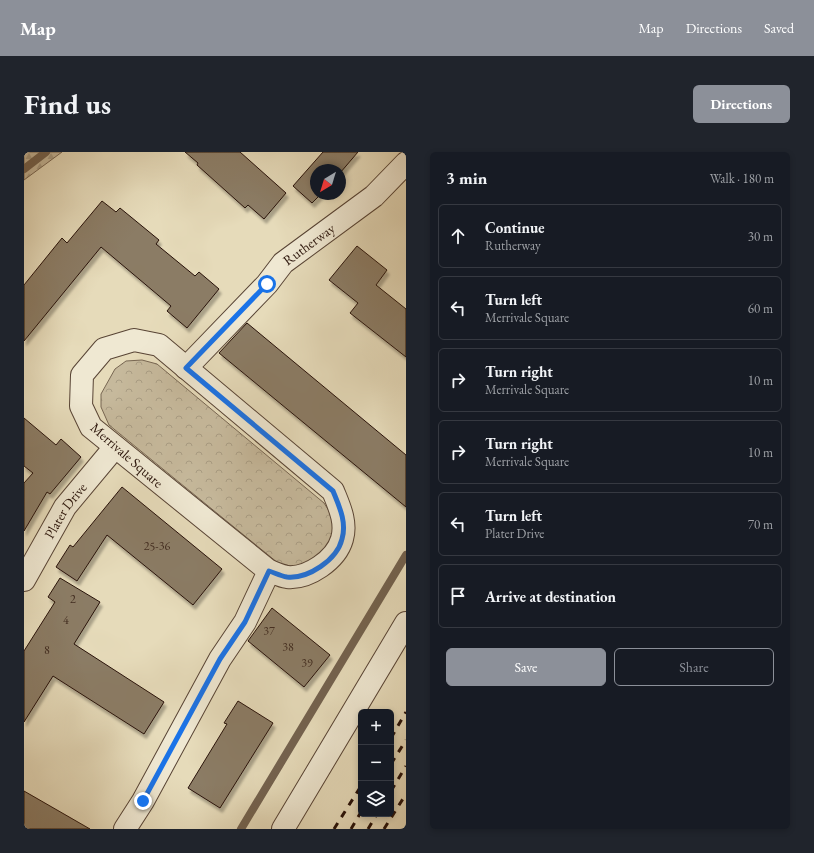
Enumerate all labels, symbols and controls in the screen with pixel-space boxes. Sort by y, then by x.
text: Map [20,16,56,41]
text: Map [638,19,664,37]
text: Directions [686,19,742,37]
text: Saved [764,19,794,37]
button: Directions [693,85,790,123]
text: Find us [24,86,111,122]
north arrow [310,164,346,200]
text: 3 min [446,167,487,189]
text: Walk · 180 m [710,170,774,187]
street label: Rutherway [279,218,339,269]
text: Continue [485,218,545,237]
icon: ahead [447,225,469,247]
text: 30 m [748,228,773,245]
text: Rutherway [485,237,541,254]
route start [258,275,276,293]
text: Turn left [485,290,542,309]
icon: left [447,297,469,319]
text: 60 m [748,300,773,317]
text: Merrivale Square [485,309,569,326]
text: Turn right [485,362,553,381]
icon: right [447,369,469,391]
text: 10 m [748,372,773,389]
text: Merrivale Square [485,381,569,398]
street label: Merrivale Square [87,418,168,492]
text: Turn right [485,434,553,453]
icon: right [447,441,469,463]
text: 10 m [748,444,773,461]
text: Merrivale Square [485,453,569,470]
street label: Plater Drive [40,478,91,542]
text: Turn left [485,506,542,525]
icon: left [447,513,469,535]
text: 70 m [748,516,773,533]
text: Plater Drive [485,525,544,542]
house number: 25-36 [144,538,170,554]
icon: arrive [447,585,469,607]
text: Arrive at destination [485,587,616,606]
house number: 2 [70,591,76,607]
house number: 4 [63,612,69,628]
house number: 37 [263,623,275,639]
house number: 38 [282,639,294,655]
house number: 8 [44,642,50,658]
button: Save [446,648,606,686]
button: Share [614,648,774,686]
house number: 39 [301,655,313,671]
map controls [358,709,394,817]
button: + [358,709,394,745]
button: − [358,745,394,781]
button: layers [358,781,394,817]
route end [134,792,152,810]

